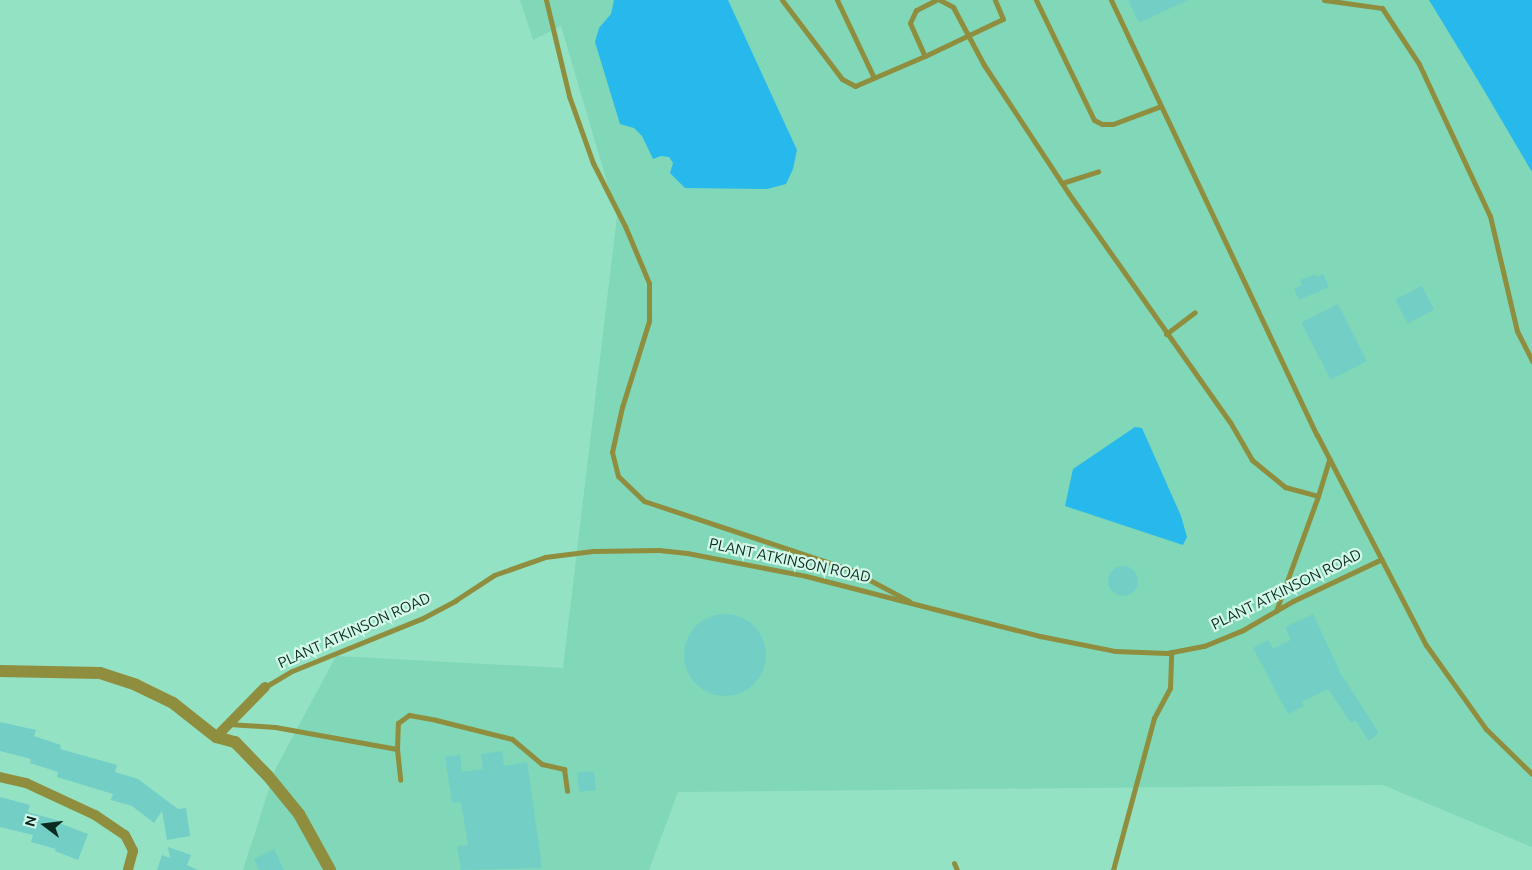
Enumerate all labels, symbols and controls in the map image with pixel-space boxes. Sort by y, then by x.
street label: PLANT ATKINSON ROAD [707,534,873,586]
street label: PLANT ATKINSON ROAD [1208,545,1364,633]
street label: PLANT ATKINSON ROAD [275,588,433,672]
north arrow [20,800,70,850]
text: N [21,814,40,828]

